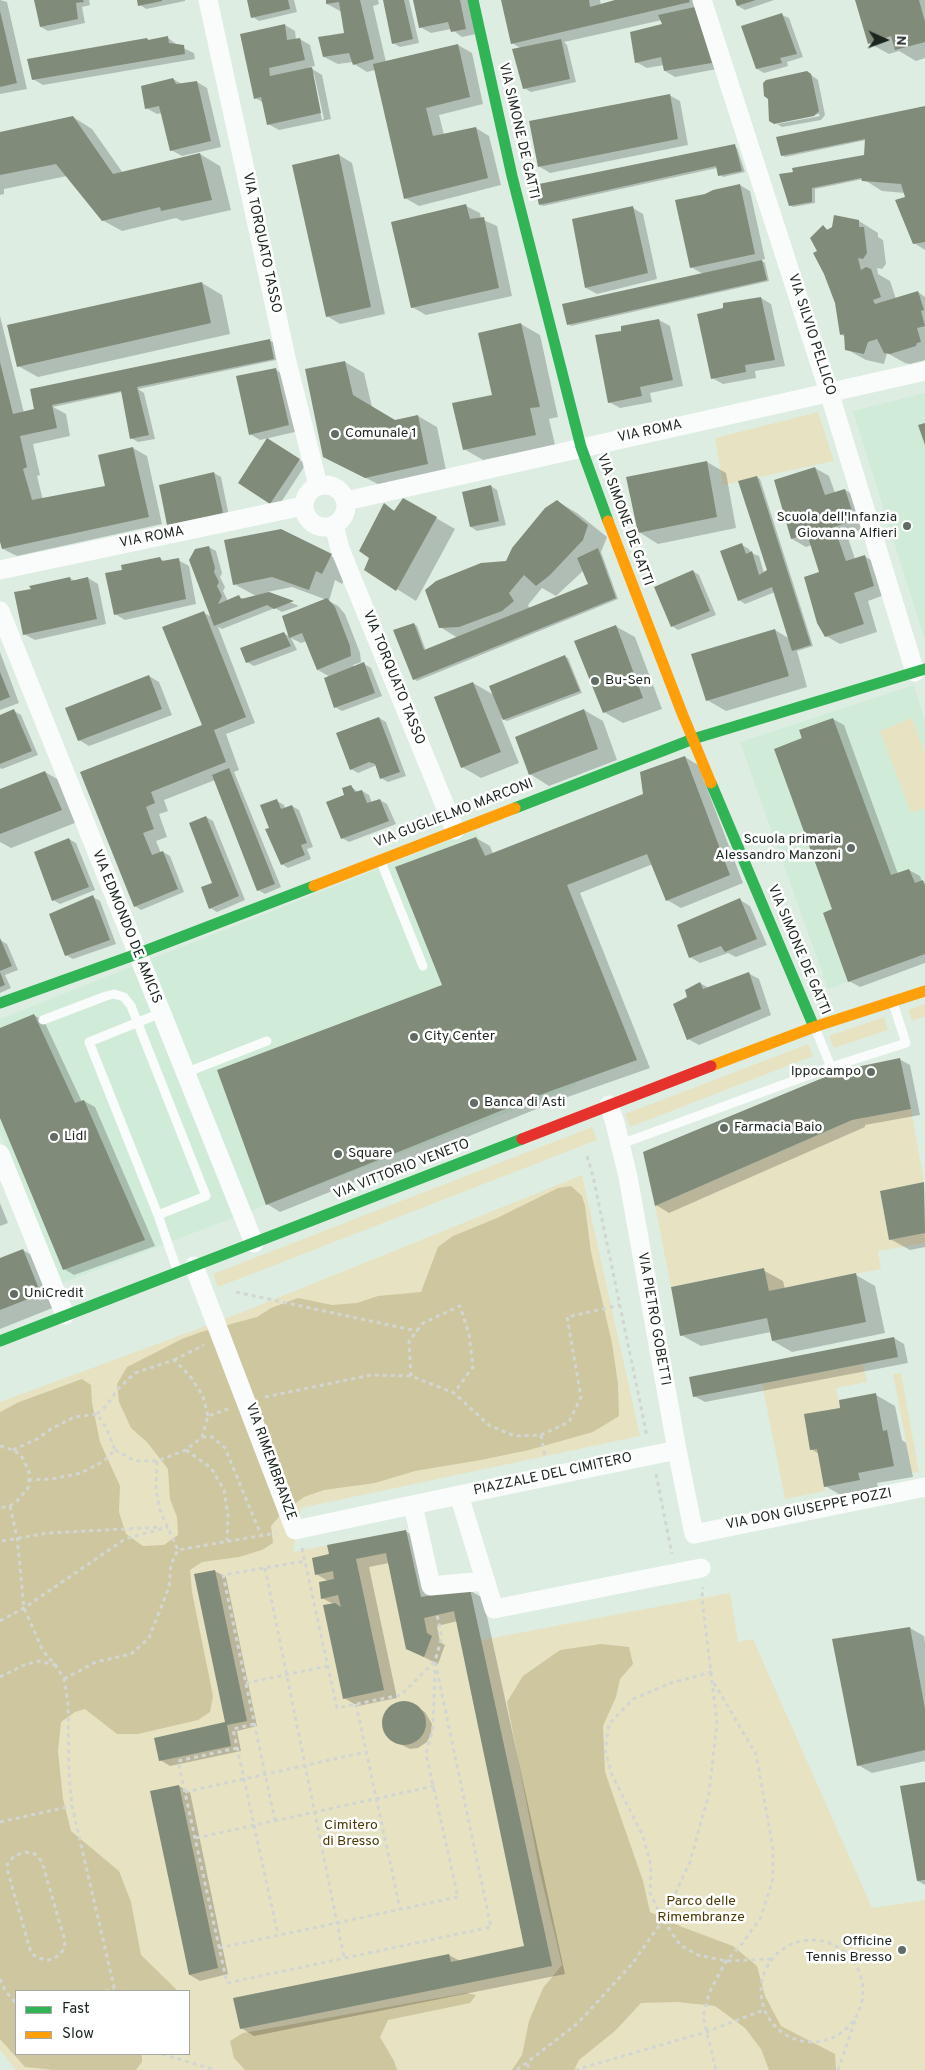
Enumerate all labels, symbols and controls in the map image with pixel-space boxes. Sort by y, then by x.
north arrow [860,15,910,65]
text: N [892,35,909,46]
street label: VIA SIMONE DE GATTI [494,61,542,201]
street label: VIA TORQUATO TASSO [238,171,284,315]
street label: VIA SILVIO PELLICO [783,272,839,398]
street label: VIA ROMA [616,417,684,447]
place label: Comunale 1 [345,426,417,442]
marker: Comunale 1 [329,428,341,440]
street label: VIA SIMONE DE GATTI [592,452,656,588]
place label: Scuola dell'Infanzia Giovanna Alfieri [776,510,897,542]
marker: Scuola dell'Infanzia Giovanna Alfieri [901,520,913,532]
street label: VIA ROMA [118,524,186,552]
street label: VIA TORQUATO TASSO [358,608,428,748]
place label: Bu-Sen [605,673,651,689]
marker: Bu-Sen [589,675,601,687]
street label: VIA GUGLIELMO MARCONI [372,776,536,852]
place label: Scuola primaria Alessandro Manzoni [715,832,841,864]
marker: Scuola primaria Alessandro Manzoni [845,842,857,854]
street label: VIA EDMONDO DE AMICIS [87,848,165,1006]
street label: VIA SIMONE DE GATTI [763,883,833,1017]
place label: City Center [424,1029,495,1045]
marker: City Center [408,1031,420,1043]
place label: Ippocampo [791,1064,861,1080]
marker: Ippocampo [865,1066,877,1078]
place label: Banca di Asti [484,1095,566,1111]
marker: Banca di Asti [468,1097,480,1109]
place label: Farmacia Baio [734,1120,822,1136]
marker: Farmacia Baio [718,1122,730,1134]
place label: Lidl [64,1129,87,1145]
marker: Lidl [48,1131,60,1143]
street label: VIA VITTORIO VENETO [332,1136,472,1204]
place label: Square [348,1146,392,1162]
marker: Square [332,1148,344,1160]
street label: VIA PIETRO GOBETTI [633,1251,673,1387]
place label: UniCredit [24,1286,84,1302]
marker: UniCredit [8,1288,20,1300]
street label: VIA RIMEMBRANZE [241,1401,299,1523]
street label: PIAZZALE DEL CIMITERO [472,1450,634,1500]
street label: VIA DON GIUSEPPE POZZI [725,1486,893,1534]
park label: Cimitero di Bresso [322,1818,380,1850]
park label: Parco delle Rimembranze [657,1894,745,1926]
place label: Officine Tennis Bresso [806,1934,892,1966]
marker: Officine Tennis Bresso [896,1944,908,1956]
legend [15,1990,190,2055]
text: Fast [62,2000,90,2019]
text: Slow [62,2025,94,2044]

